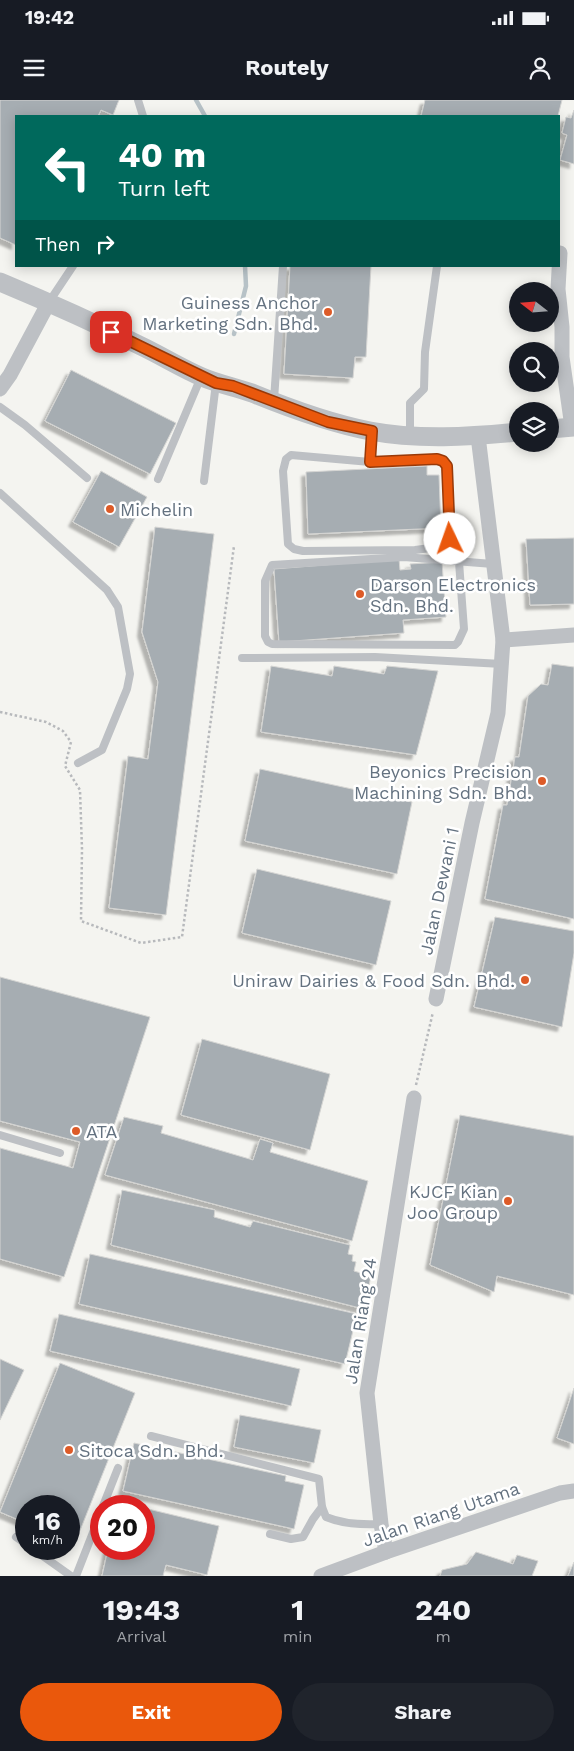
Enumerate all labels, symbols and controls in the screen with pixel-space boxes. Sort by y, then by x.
text: 19:42 [25,6,74,29]
icon: menu [20,54,48,82]
icon: person [526,54,554,82]
text: Routely [245,55,329,80]
text: 40 m [118,134,206,176]
icon: left [35,135,100,200]
text: Turn left [118,176,210,201]
icon: right [91,230,119,258]
text: Then [35,233,81,256]
north arrow [509,282,559,332]
map controls [509,282,559,452]
place label: Guiness Anchor Marketing Sdn. Bhd. [142,292,318,334]
marker: Guiness Anchor Marketing Sdn. Bhd. [322,306,334,318]
pin [90,311,132,353]
icon: arrive [97,318,125,346]
button: search [509,342,559,392]
button: layers [509,402,559,452]
place label: Michelin [120,499,193,520]
marker: Michelin [104,503,116,515]
position arrow [423,512,475,564]
place label: Darson Electronics Sdn. Bhd. [370,574,536,616]
marker: Darson Electronics Sdn. Bhd. [354,588,366,600]
place label: Beyonics Precision Machining Sdn. Bhd. [354,761,532,803]
marker: Beyonics Precision Machining Sdn. Bhd. [536,775,548,787]
street label: Jalan Dewani 1 [415,825,463,957]
place label: Uniraw Dairies & Food Sdn. Bhd. [232,970,515,991]
marker: Uniraw Dairies & Food Sdn. Bhd. [519,974,531,986]
place label: ATA [86,1121,118,1142]
marker: ATA [70,1125,82,1137]
place label: KJCF Kian Joo Group [407,1181,498,1223]
marker: KJCF Kian Joo Group [502,1195,514,1207]
street label: Jalan Riang 24 [340,1256,380,1386]
place label: Sitoca Sdn. Bhd. [79,1440,223,1461]
marker: Sitoca Sdn. Bhd. [63,1444,75,1456]
street label: Jalan Riang Utama [360,1477,522,1551]
speed limit sign: 20 [90,1495,155,1560]
text: 16 [34,1507,61,1536]
text: km/h [32,1533,63,1547]
text: 19:43 [103,1592,180,1627]
text: 1 [291,1592,304,1627]
text: 240 [415,1592,471,1627]
text: Arrival [117,1627,166,1646]
text: min [283,1627,312,1646]
text: m [436,1627,451,1646]
button: Exit [20,1683,282,1741]
button: Share [292,1683,554,1741]

